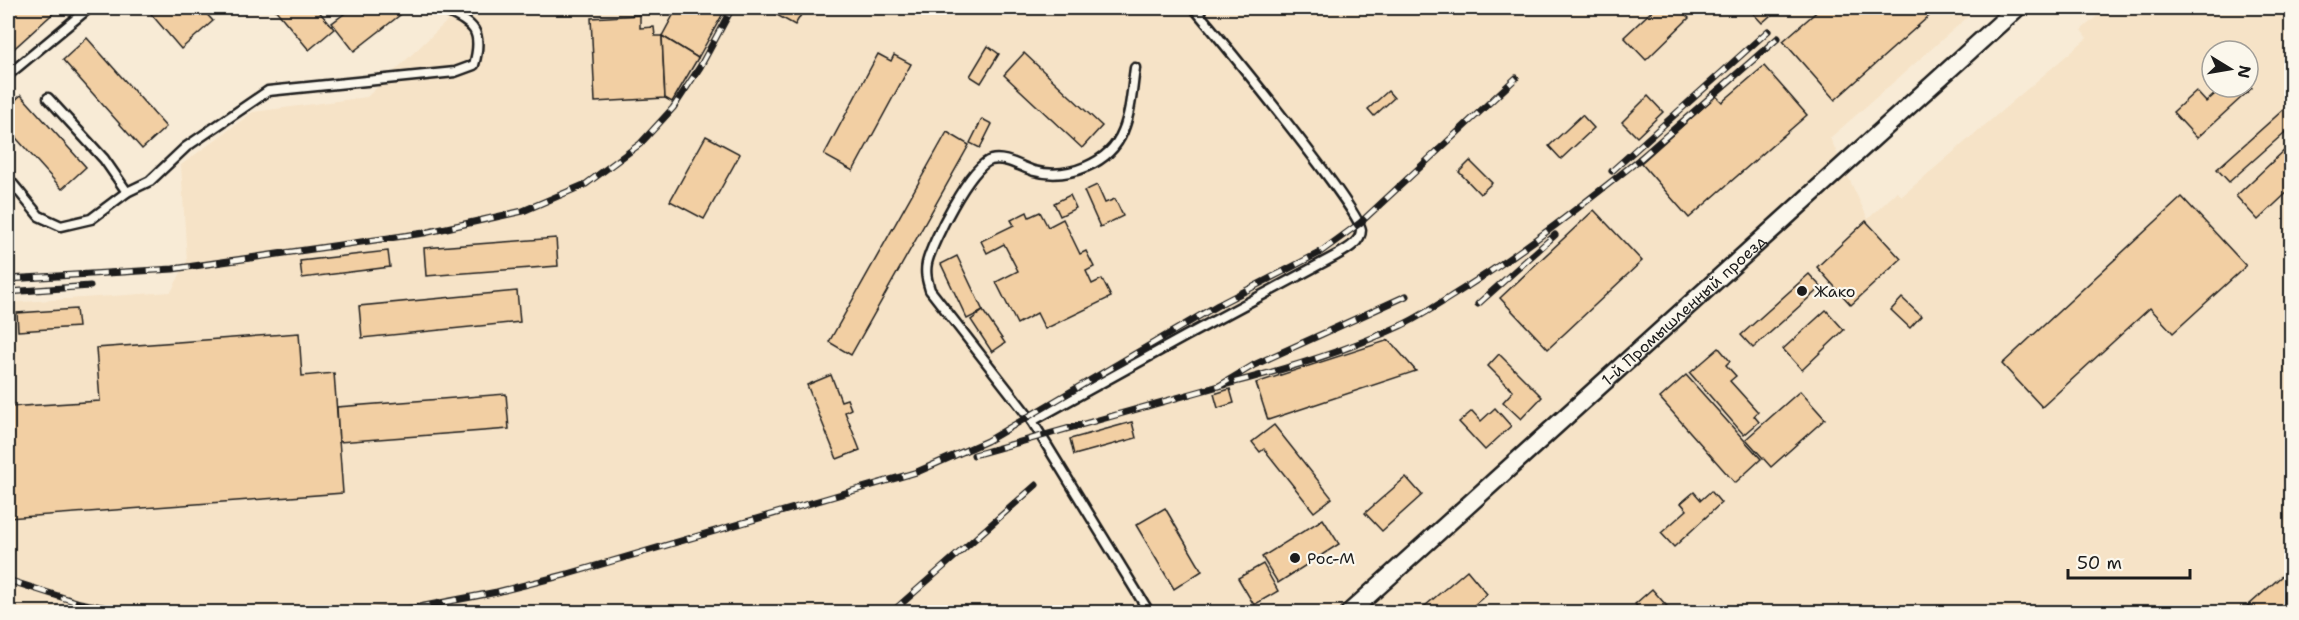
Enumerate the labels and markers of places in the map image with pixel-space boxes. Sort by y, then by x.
place label: Жако [1814,281,1856,302]
marker: Жако [1795,284,1809,298]
place label: Рос-М [1307,548,1355,569]
marker: Рос-М [1288,551,1302,565]

